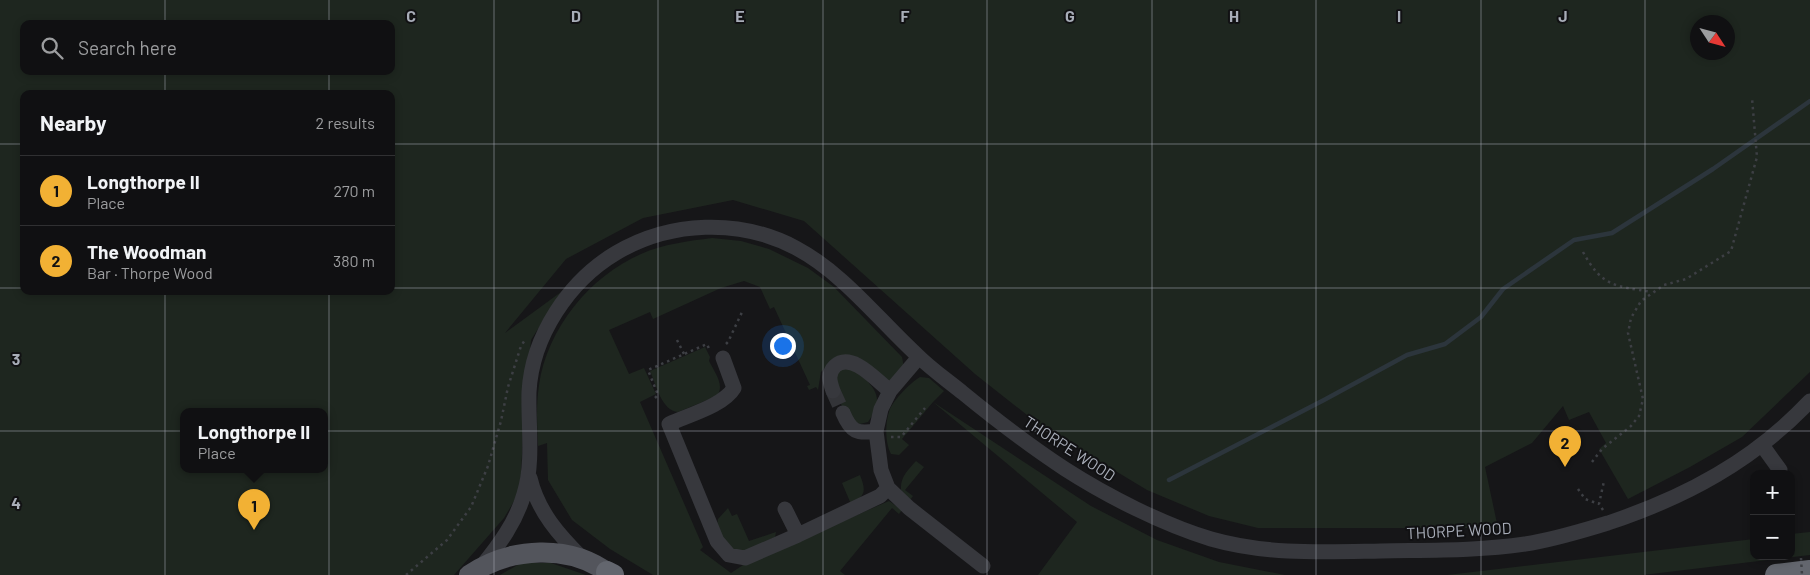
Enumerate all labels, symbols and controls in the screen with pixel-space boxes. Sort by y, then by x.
text: C [406,6,416,25]
text: D [571,6,581,25]
text: E [735,6,745,25]
text: F [901,6,910,25]
text: G [1065,6,1075,25]
text: H [1229,6,1239,25]
text: I [1397,6,1401,25]
text: J [1558,6,1568,25]
north arrow [1690,15,1735,60]
search box [20,20,395,75]
icon: search [38,34,66,62]
text: Search here [78,36,177,59]
text: Nearby [40,110,106,135]
text: 2 results [316,113,375,132]
text: Longthorpe II [87,170,200,193]
text: 1 [53,181,59,200]
text: 270 m [333,181,375,200]
text: Place [87,193,125,212]
text: The Woodman [87,240,206,263]
text: 2 [52,251,60,270]
text: 380 m [333,251,375,270]
text: Bar · Thorpe Wood [87,263,213,282]
your location [770,333,796,359]
text: 3 [12,349,20,368]
popup [180,408,328,473]
street label: THORPE WOOD [1021,411,1119,485]
text: Longthorpe II [198,420,310,443]
pin: 2 [1549,426,1581,467]
text: Place [198,443,236,462]
map controls [1750,470,1795,560]
button: + [1750,470,1795,515]
pin: 1 [238,489,270,530]
text: 4 [11,493,21,512]
button: − [1750,515,1795,560]
street label: THORPE WOOD [1406,518,1512,542]

